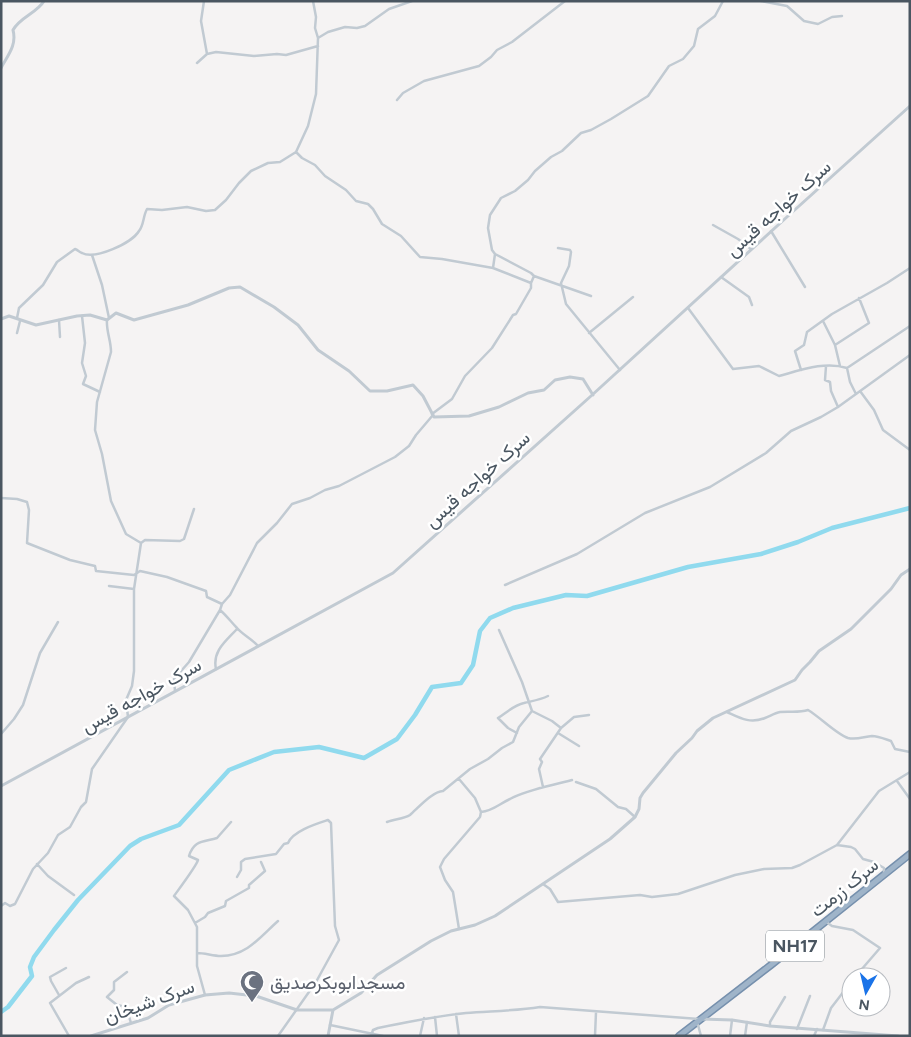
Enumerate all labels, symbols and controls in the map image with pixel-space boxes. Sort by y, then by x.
street label: سرک خواجه قیس [721,155,836,262]
street label: سرک خواجه قیس [420,426,535,533]
street label: سرک خواجه قیس [77,653,205,738]
street label: سرک زرمت [806,853,883,922]
road number: NH17 [766,930,824,961]
north arrow [841,967,891,1017]
mosque icon: مسجدابوبکرصدیق [239,969,265,1003]
place label: مسجدابوبکرصدیق [270,971,405,994]
street label: سرک شیخان [101,974,198,1028]
text: N [858,995,871,1014]

